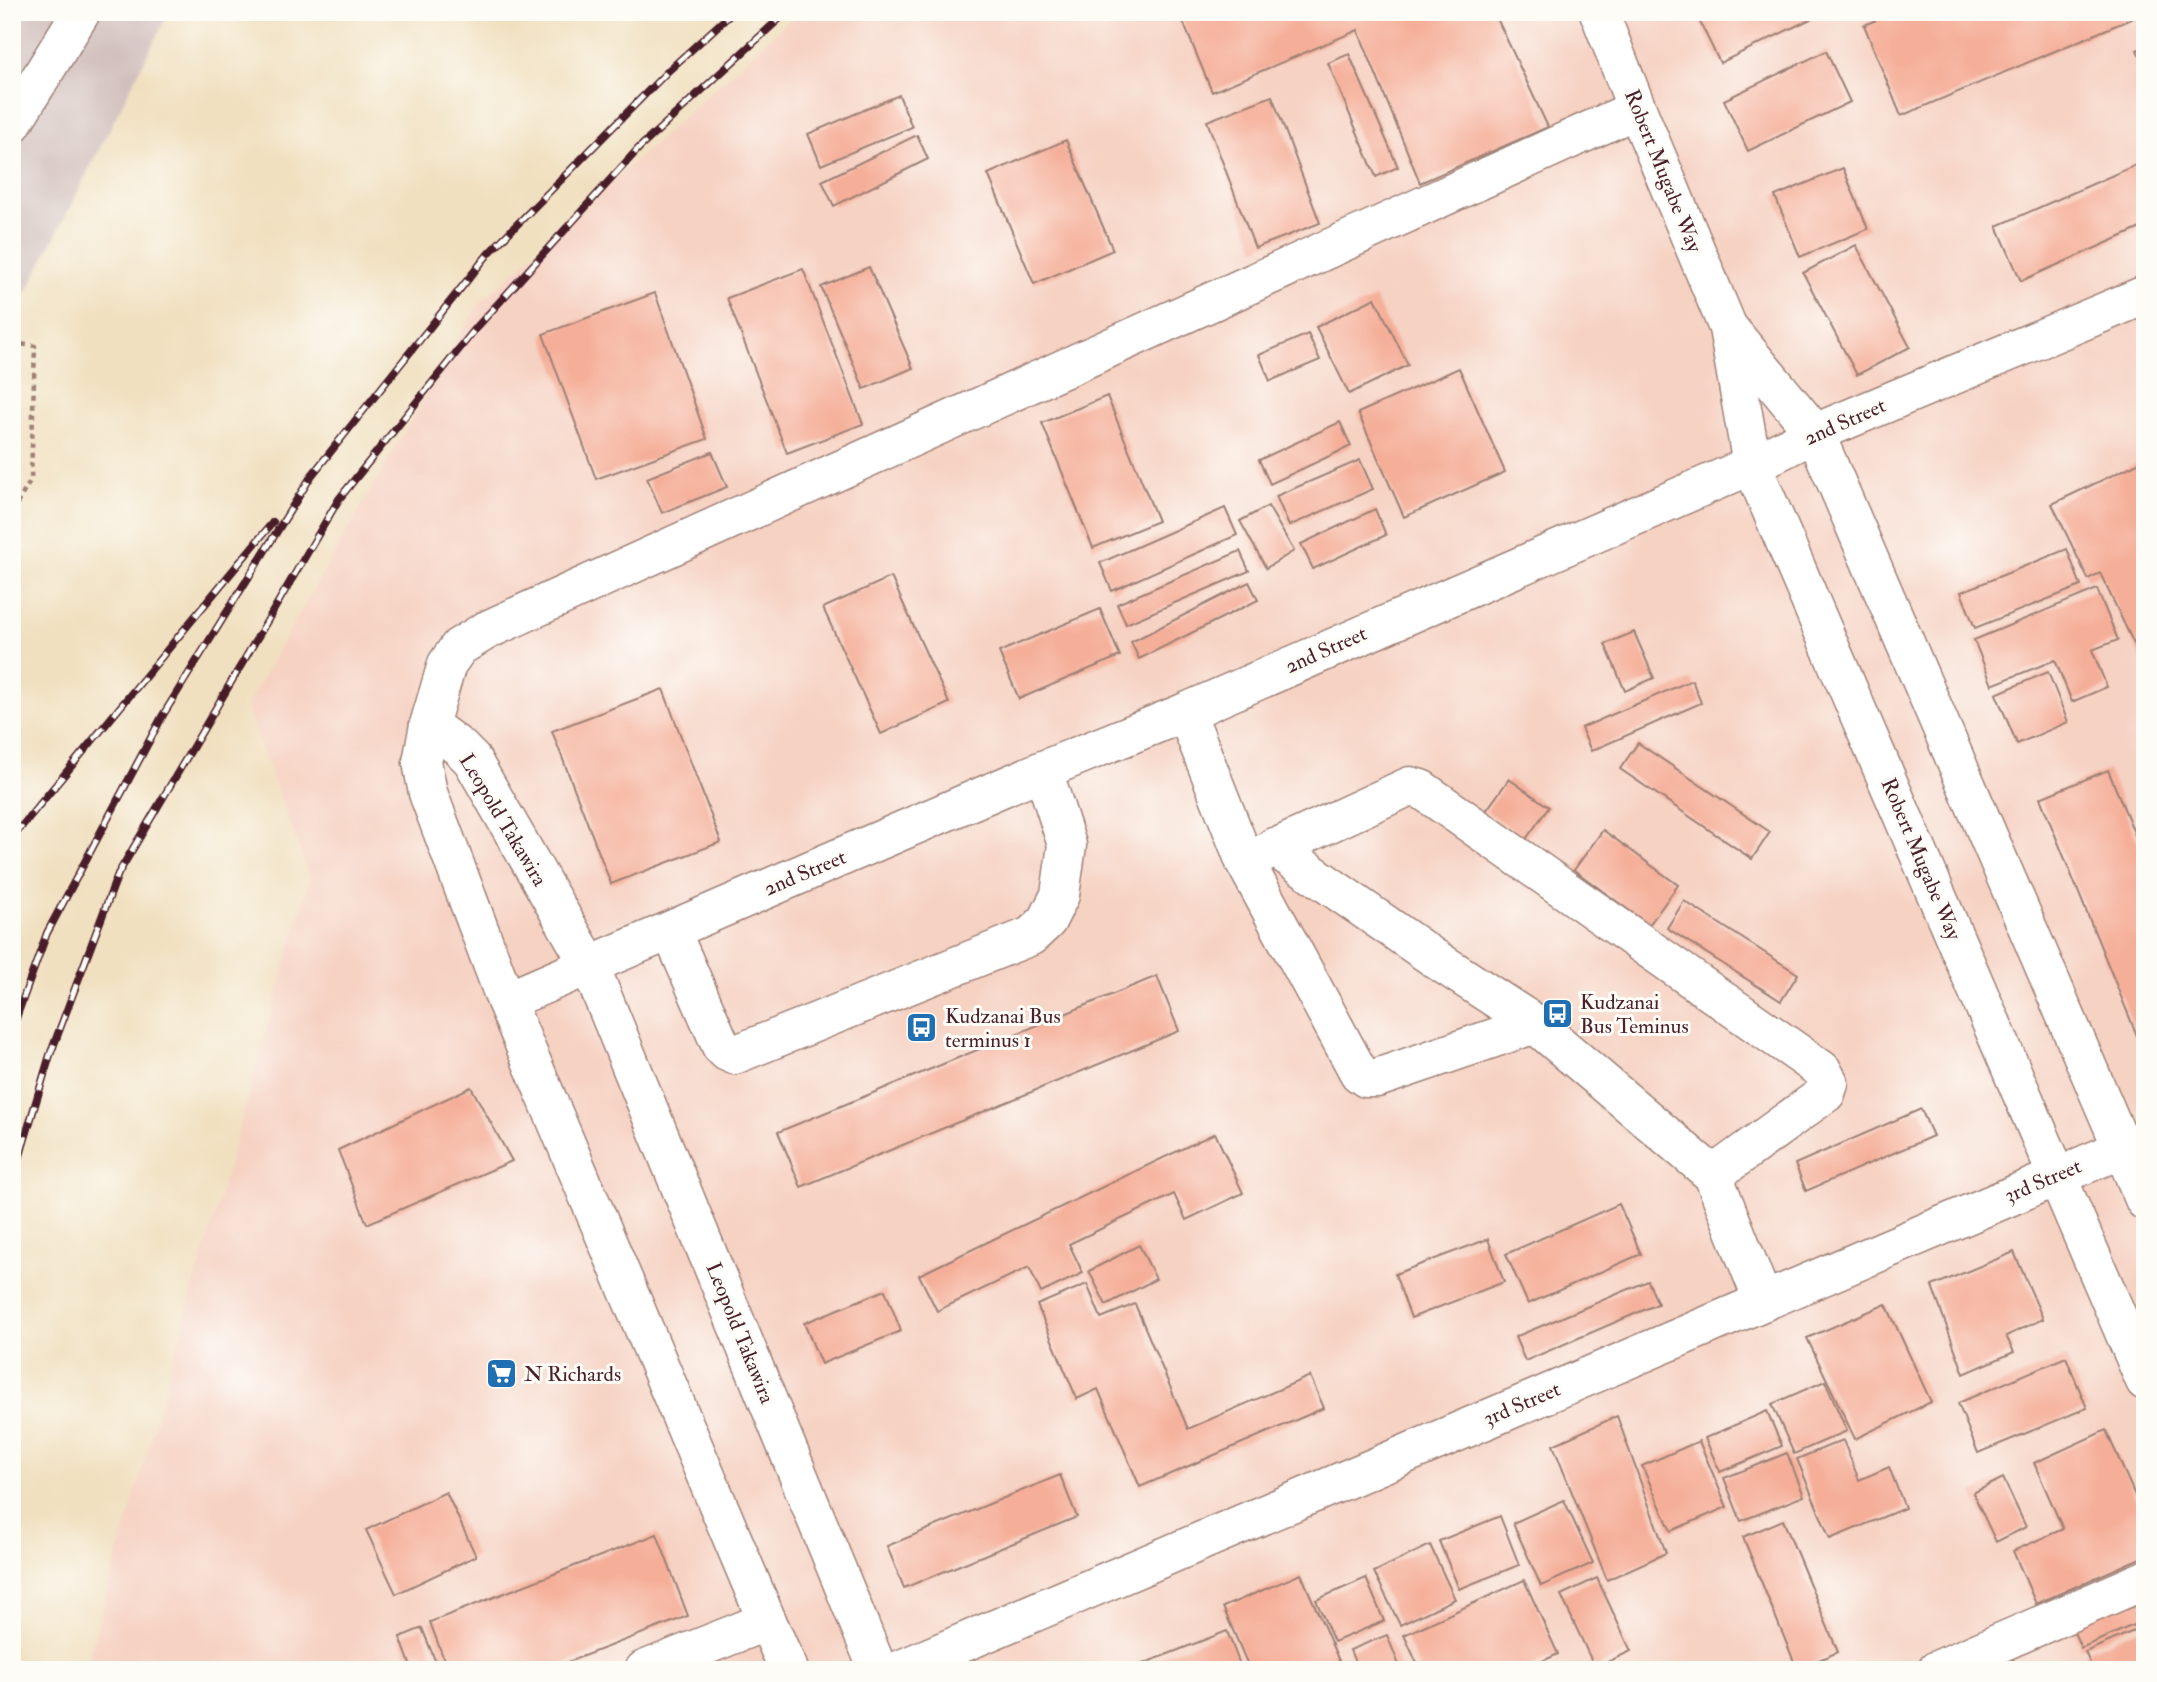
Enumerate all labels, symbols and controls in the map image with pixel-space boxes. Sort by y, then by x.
street label: Robert Mugabe Way [1618,85,1708,257]
street label: 2nd Street [1800,392,1890,452]
street label: 2nd Street [1281,620,1371,680]
street label: Leopold Takawira [453,749,553,892]
street label: Robert Mugabe Way [1875,774,1968,945]
street label: 2nd Street [760,844,850,902]
place label: Kudzanai Bus Teminus [1580,989,1689,1040]
bus stop icon: Kudzanai Bus Teminus [1540,997,1574,1031]
place label: Kudzanai Bus terminus 1 [945,1003,1061,1054]
bus stop icon: Kudzanai Bus terminus 1 [905,1011,939,1045]
street label: 3rd Street [2000,1153,2086,1209]
street label: Leopold Takawira [699,1258,781,1408]
supermarket icon: N Richards [484,1357,518,1391]
place label: N Richards [524,1361,621,1388]
street label: 3rd Street [1479,1376,1565,1432]

